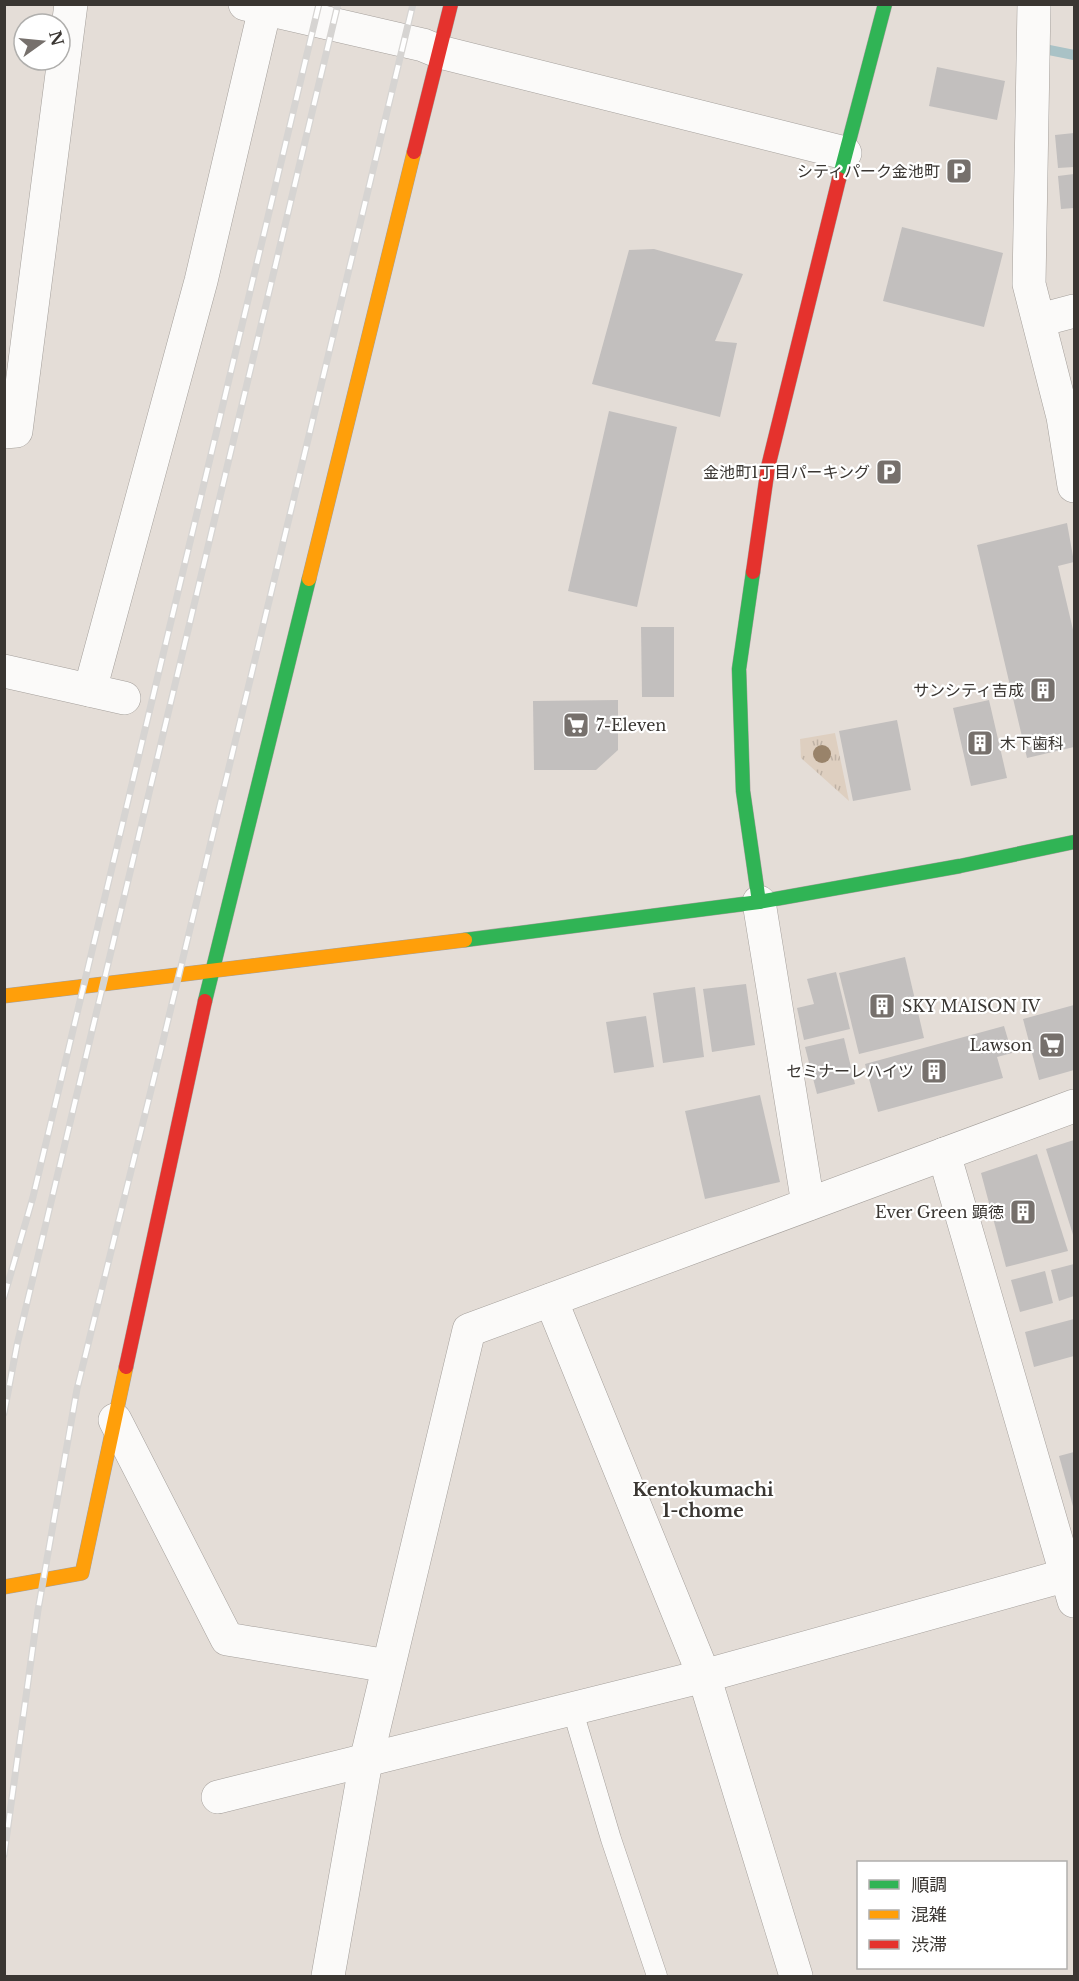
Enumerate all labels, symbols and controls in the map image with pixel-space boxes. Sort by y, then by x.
north arrow [12,12,72,72]
text: N [45,28,68,48]
parking icon: シティパーク金池町 [944,156,974,186]
place label: シティパーク金池町 [797,161,940,181]
parking icon: 金池町1丁目パーキング [874,457,904,487]
place label: 金池町1丁目パーキング [703,462,870,482]
building icon: サンシティ吉成 [1028,675,1058,705]
place label: サンシティ吉成 [913,680,1024,700]
supermarket icon: 7-Eleven [561,710,591,740]
place label: 7-Eleven [596,715,666,735]
building icon: 木下歯科 [965,728,995,758]
place label: 木下歯科 [1000,733,1064,753]
building icon: SKY MAISON IV [867,991,897,1021]
place label: SKY MAISON IV [902,996,1041,1016]
supermarket icon: Lawson [1037,1030,1067,1060]
place label: Lawson [970,1035,1032,1055]
building icon: セミナーレハイツ [919,1056,949,1086]
place label: セミナーレハイツ [786,1061,914,1081]
building icon: Ever Green 顕徳 [1008,1197,1038,1227]
place label: Ever Green 顕徳 [875,1202,1004,1222]
district label: Kentokumachi 1-chome [632,1479,774,1522]
legend [857,1861,1067,1969]
text: 順調 [911,1874,947,1896]
text: 混雑 [911,1904,947,1926]
text: 渋滞 [911,1934,947,1956]

